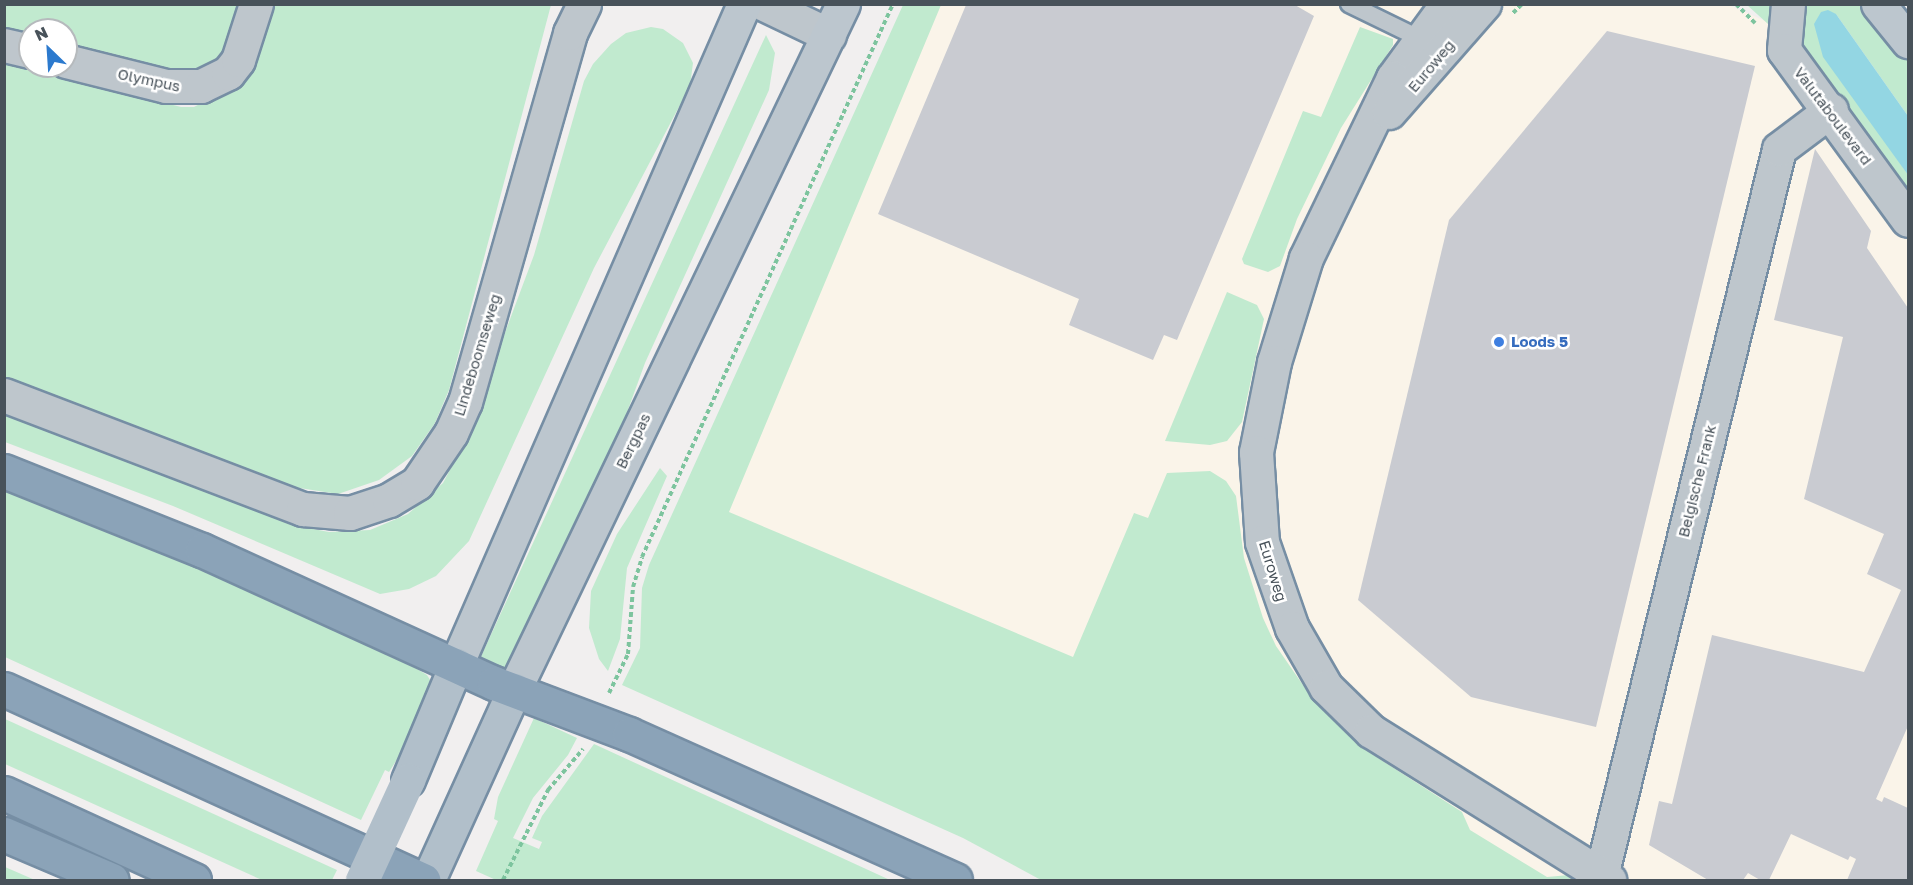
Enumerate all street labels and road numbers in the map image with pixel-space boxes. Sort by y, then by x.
street label: Euroweg [1404,36,1458,96]
street label: Valutaboulevard [1790,64,1876,168]
street label: Olympus [116,65,182,95]
street label: Lindeboomseweg [450,292,504,418]
street label: Bergpas [612,410,654,472]
street label: Belgische Frank [1674,423,1720,539]
street label: Euroweg [1255,538,1291,604]

